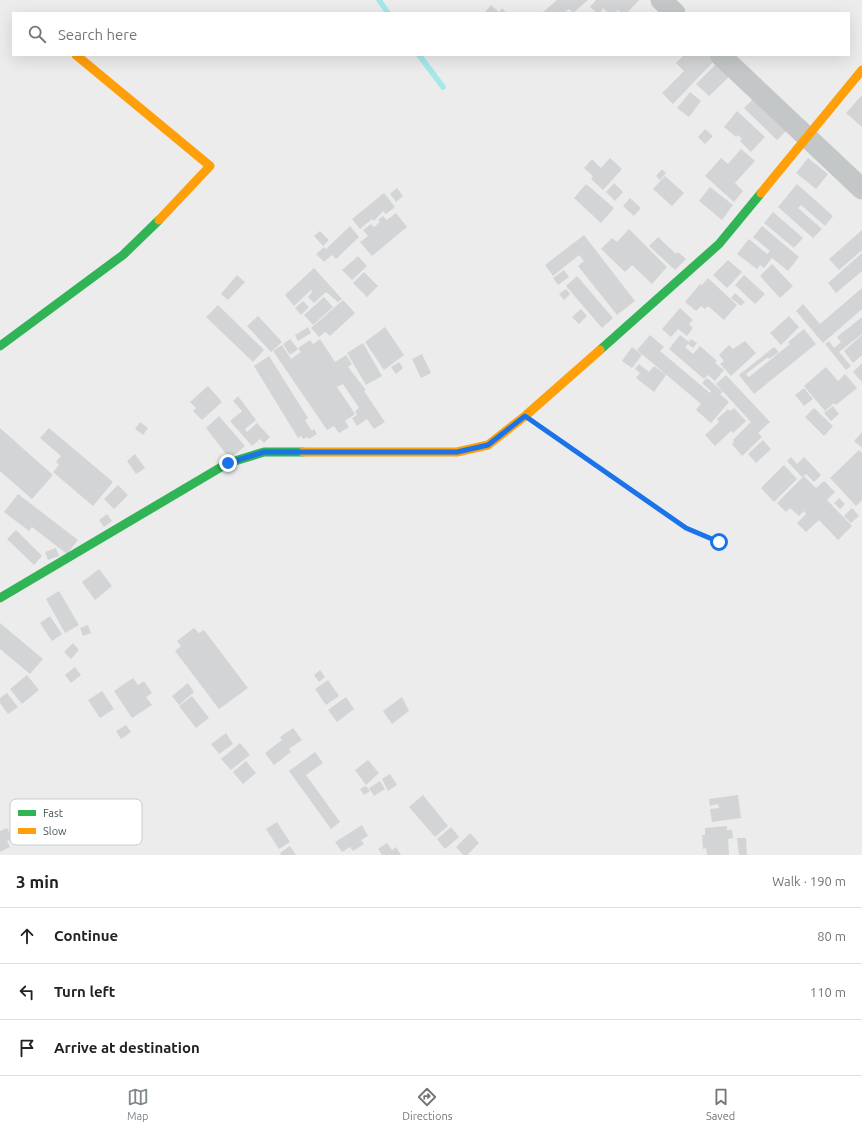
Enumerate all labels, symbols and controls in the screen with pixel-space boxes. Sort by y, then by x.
search box [12,12,850,56]
icon: search [26,23,48,45]
text: Search here [58,26,137,43]
route end [219,454,237,472]
route start [710,533,728,551]
legend [10,799,142,845]
text: Fast [43,807,64,819]
text: Slow [43,825,67,837]
text: 3 min [16,872,59,891]
text: Walk · 190 m [772,874,846,888]
icon: ahead [16,925,38,947]
text: Continue [54,927,118,944]
text: 80 m [817,929,846,943]
icon: left [16,981,38,1003]
text: Turn left [54,983,115,1000]
text: 110 m [810,985,846,999]
icon: arrive [16,1037,38,1059]
text: Arrive at destination [54,1039,200,1056]
tab: Map [127,1086,149,1122]
tab: Directions [402,1086,452,1122]
tab: Saved [706,1086,735,1122]

